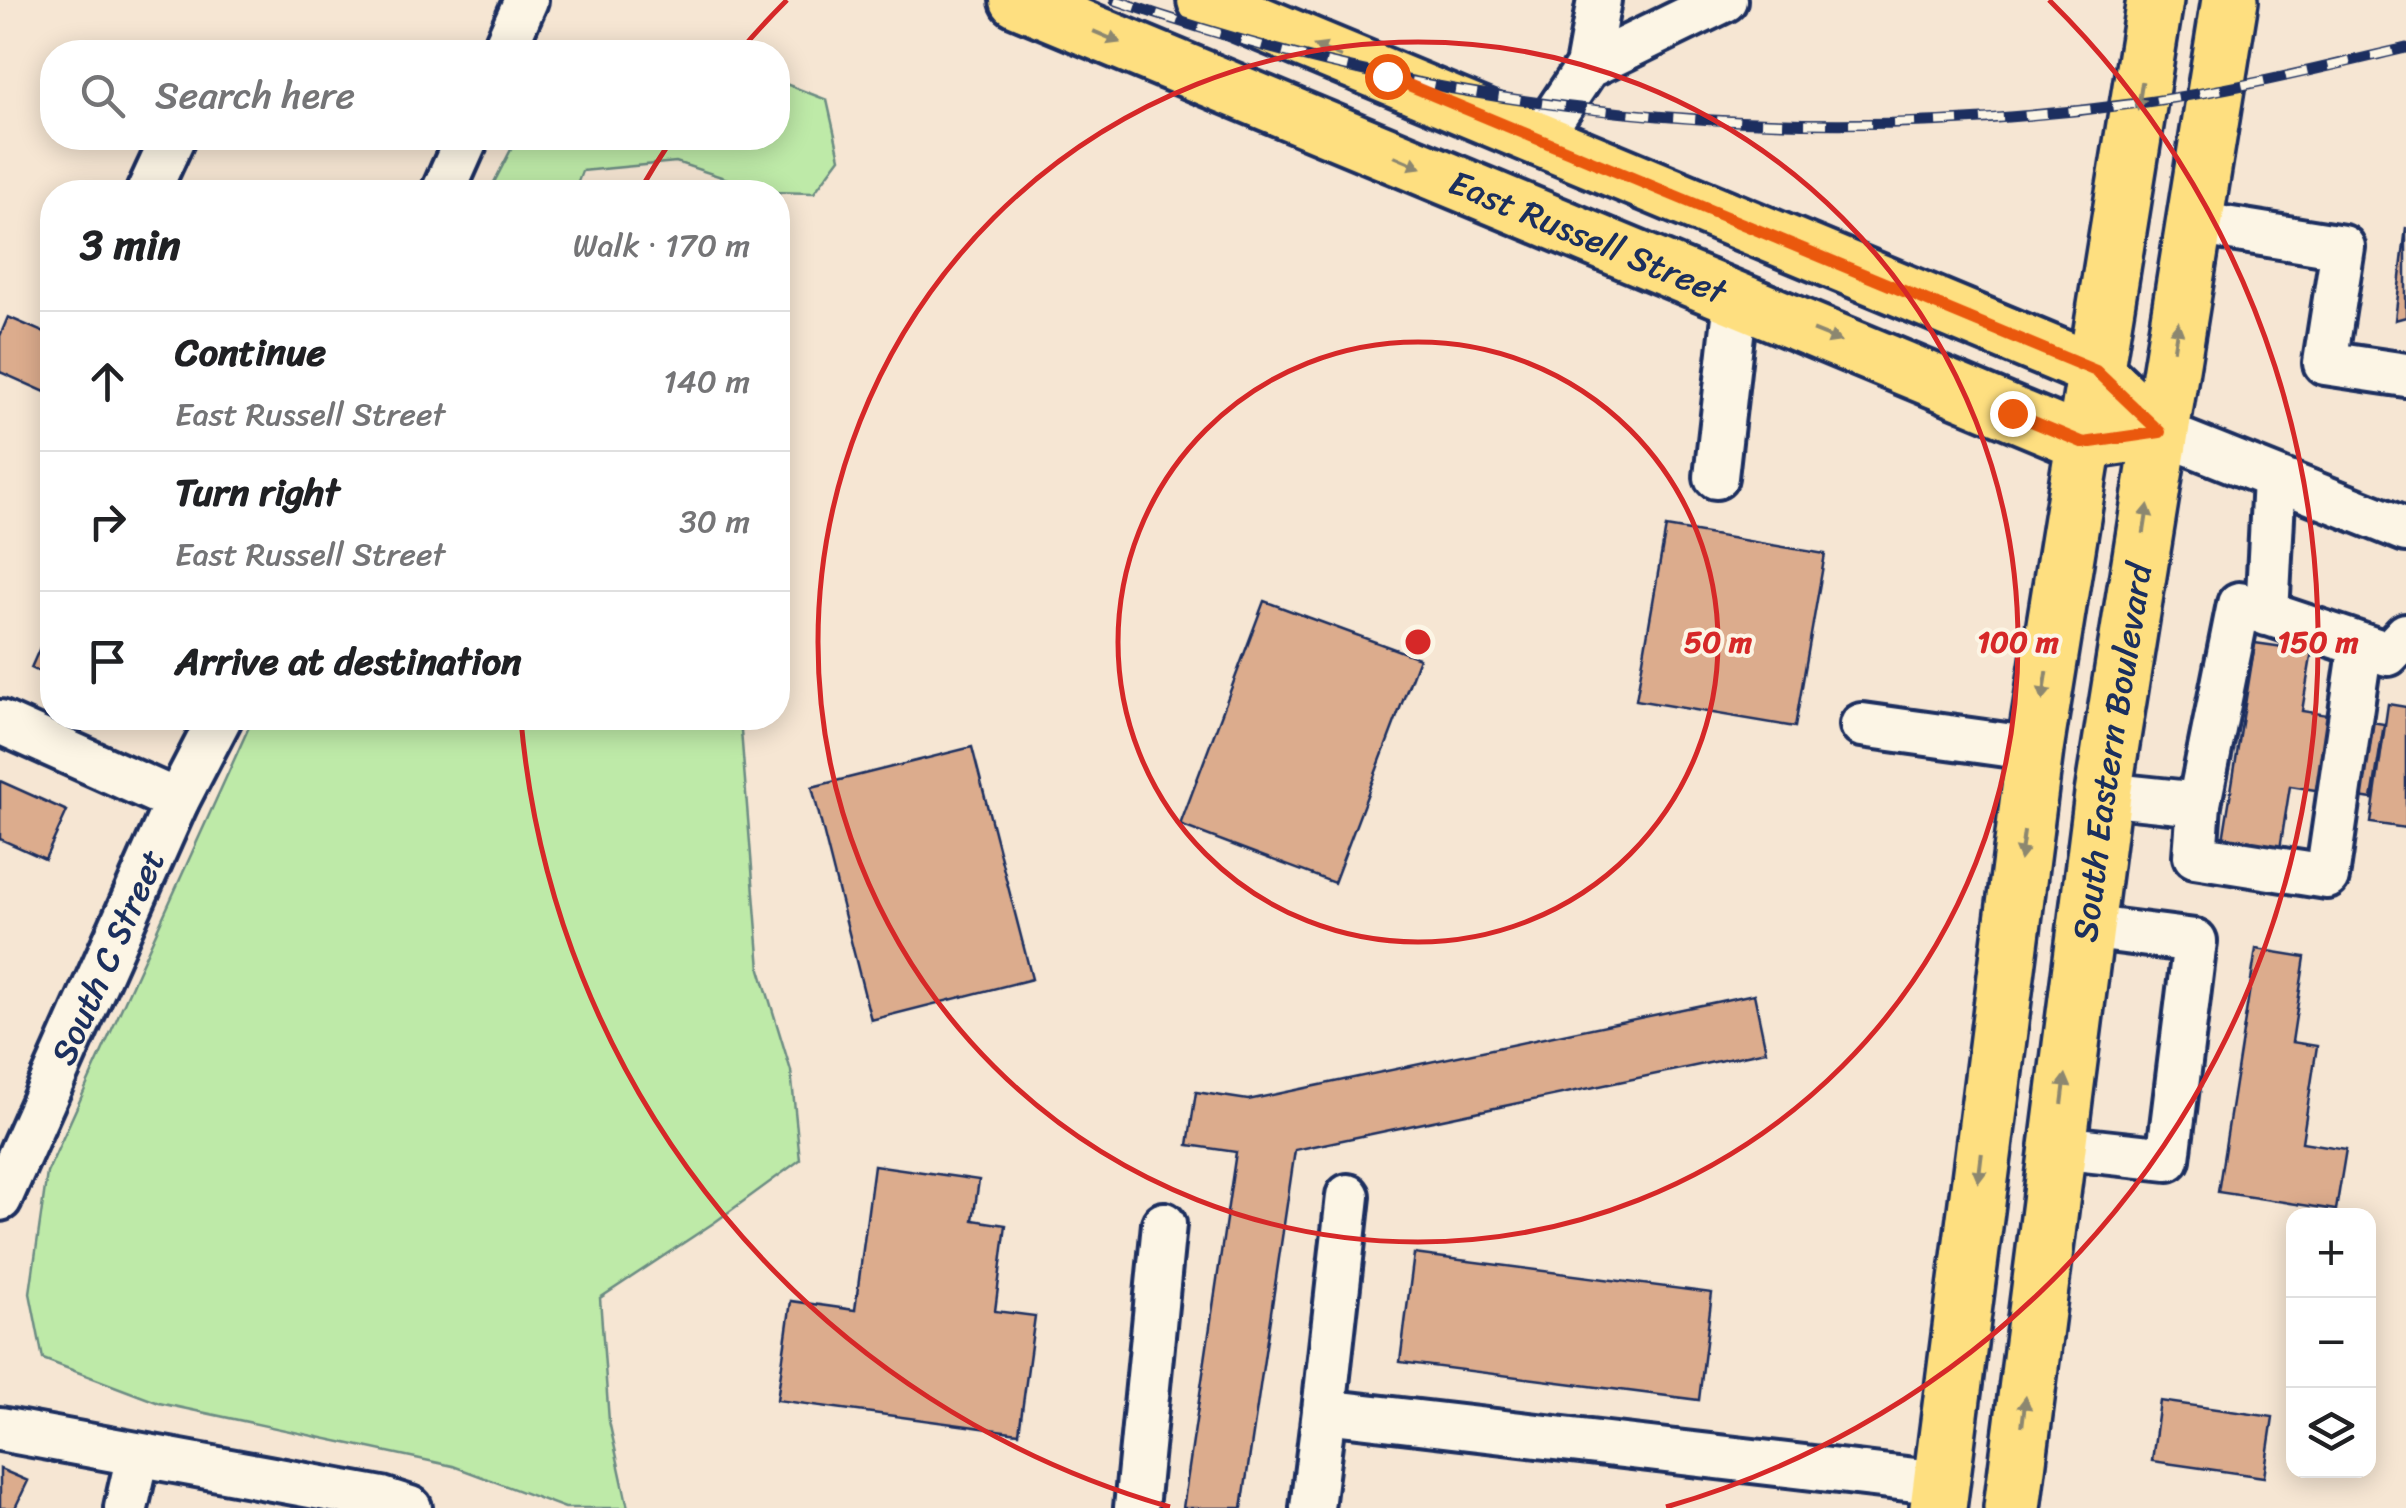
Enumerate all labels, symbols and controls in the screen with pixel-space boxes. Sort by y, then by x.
one-way arrow [1093,30,1123,46]
search box [40,40,790,150]
one-way arrow [1312,43,1342,59]
route start [1365,54,1411,100]
text: Search here [155,62,355,129]
icon: search [75,68,130,123]
one-way arrow [2132,81,2147,113]
street label: East Russell Street [1439,152,1738,323]
one-way arrow [1393,155,1423,171]
text: 3 min [80,208,180,282]
text: Walk · 170 m [573,217,750,274]
text: Continue [175,319,326,386]
one-way arrow [2168,320,2184,351]
one-way arrow [1812,329,1842,345]
text: 140 m [663,353,750,410]
icon: ahead [80,354,135,409]
text: East Russell Street [175,386,445,443]
route end [1990,391,2036,437]
text: Turn right [175,459,340,526]
text: 30 m [679,493,750,550]
icon: right [80,494,135,549]
one-way arrow [2139,502,2155,534]
text: East Russell Street [175,526,445,583]
street label: South Eastern Boulevard [2053,556,2171,945]
text: 50 m [1684,615,1752,669]
text: 100 m [1977,615,2059,669]
text: 150 m [2278,615,2359,669]
centre of rings [1400,624,1436,660]
text: Arrive at destination [175,628,522,695]
icon: arrive [80,634,135,689]
one-way arrow [2037,671,2052,702]
one-way arrow [2013,831,2029,862]
street label: South C Street [32,839,183,1075]
one-way arrow [2056,1072,2072,1104]
one-way arrow [1972,1153,1988,1185]
map controls [2286,1208,2376,1478]
button: + [2286,1208,2376,1298]
button: − [2286,1298,2376,1388]
button: layers [2286,1388,2376,1478]
one-way arrow [2016,1395,2032,1427]

